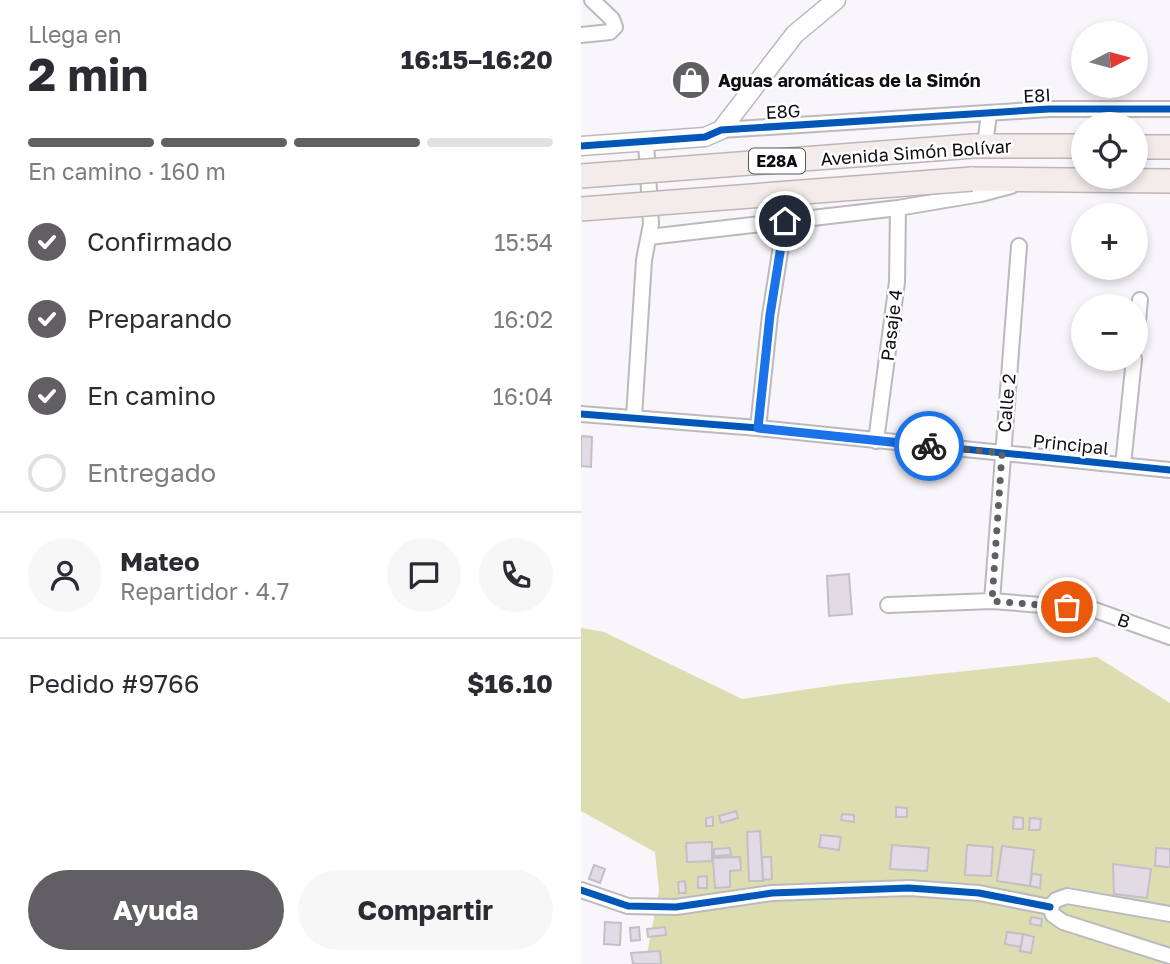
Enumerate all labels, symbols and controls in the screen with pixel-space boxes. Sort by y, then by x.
text: Llega en [28,20,122,48]
north arrow [1071,21,1148,98]
map controls [1071,21,1148,371]
text: 16:15–16:20 [401,44,553,75]
text: 2 min [28,46,148,101]
shop icon: Aguas aromáticas de la Simón [670,59,712,101]
place label: Aguas aromáticas de la Simón [718,69,981,91]
street label: E8I [1023,83,1051,107]
street label: E8G [765,99,801,123]
button: locate [1071,112,1148,189]
street label: Avenida Simón Bolívar [820,134,1012,170]
road number: E28A [749,148,805,174]
text: En camino · 160 m [28,157,226,185]
pin [755,191,815,251]
icon: home [766,202,804,240]
button: + [1071,203,1148,280]
icon: check [28,223,66,261]
text: Confirmado [87,226,232,257]
text: 15:54 [494,228,553,256]
street label: Pasaje 4 [876,288,906,362]
button: − [1071,294,1148,371]
icon: check [28,300,66,338]
text: Preparando [87,303,232,334]
text: 16:02 [493,305,553,333]
street label: Calle 2 [992,373,1020,433]
icon: check [28,377,66,415]
text: En camino [87,380,216,411]
text: 16:04 [493,382,553,410]
courier [894,411,964,481]
icon: bike [910,427,948,465]
street label: Principal [1032,429,1110,459]
text: Entregado [87,457,216,488]
button: person [28,538,102,612]
button: chat [387,538,461,612]
button: phone [479,538,553,612]
text: Mateo [120,546,200,577]
text: Repartidor · 4.7 [120,577,289,605]
pin [1037,577,1097,637]
icon: bag [1048,588,1086,626]
street label: B [1115,608,1133,632]
text: Pedido #9766 [28,668,200,699]
text: $16.10 [467,668,553,699]
button: Ayuda [28,870,284,950]
button: Compartir [298,870,553,950]

